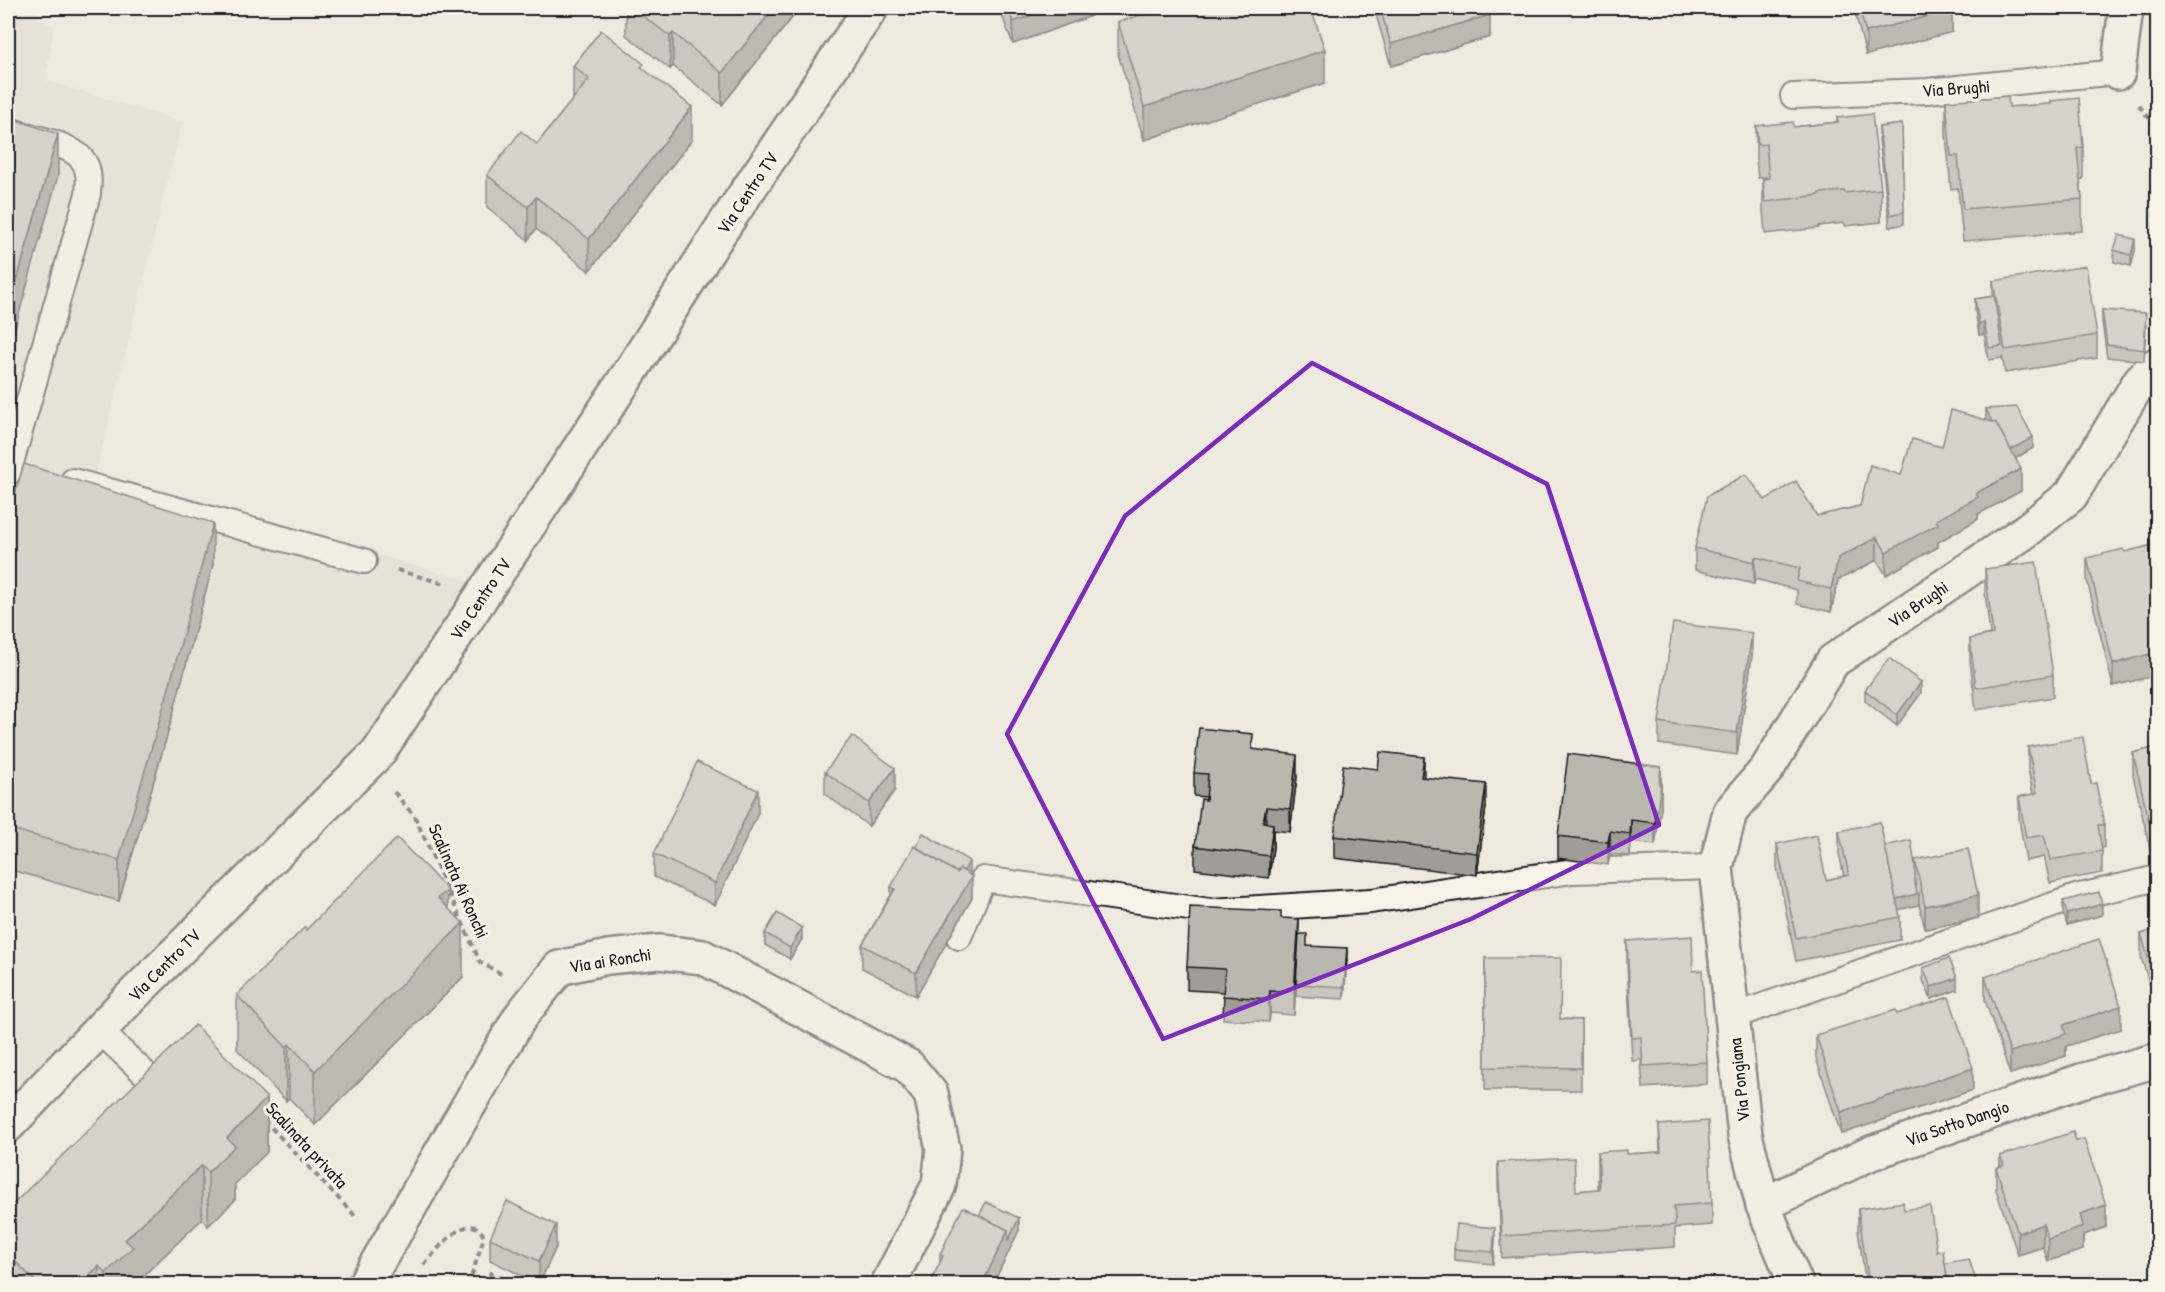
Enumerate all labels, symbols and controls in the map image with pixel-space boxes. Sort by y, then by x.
street label: Via Brughi [1921,73,1991,103]
street label: Via Centro TV [710,146,784,239]
street label: Via Centro TV [443,552,517,645]
street label: Via Brughi [1883,575,1953,633]
street label: Scalinata Ai Ronchi [423,820,495,942]
street label: Via Centro TV [122,922,207,1007]
street label: Via ai Ronchi [567,941,653,979]
street label: Via Pongiana [1722,1037,1756,1123]
street label: Via Sotto Dangio [1902,1094,2012,1152]
street label: Scalinata privata [260,1096,354,1194]

